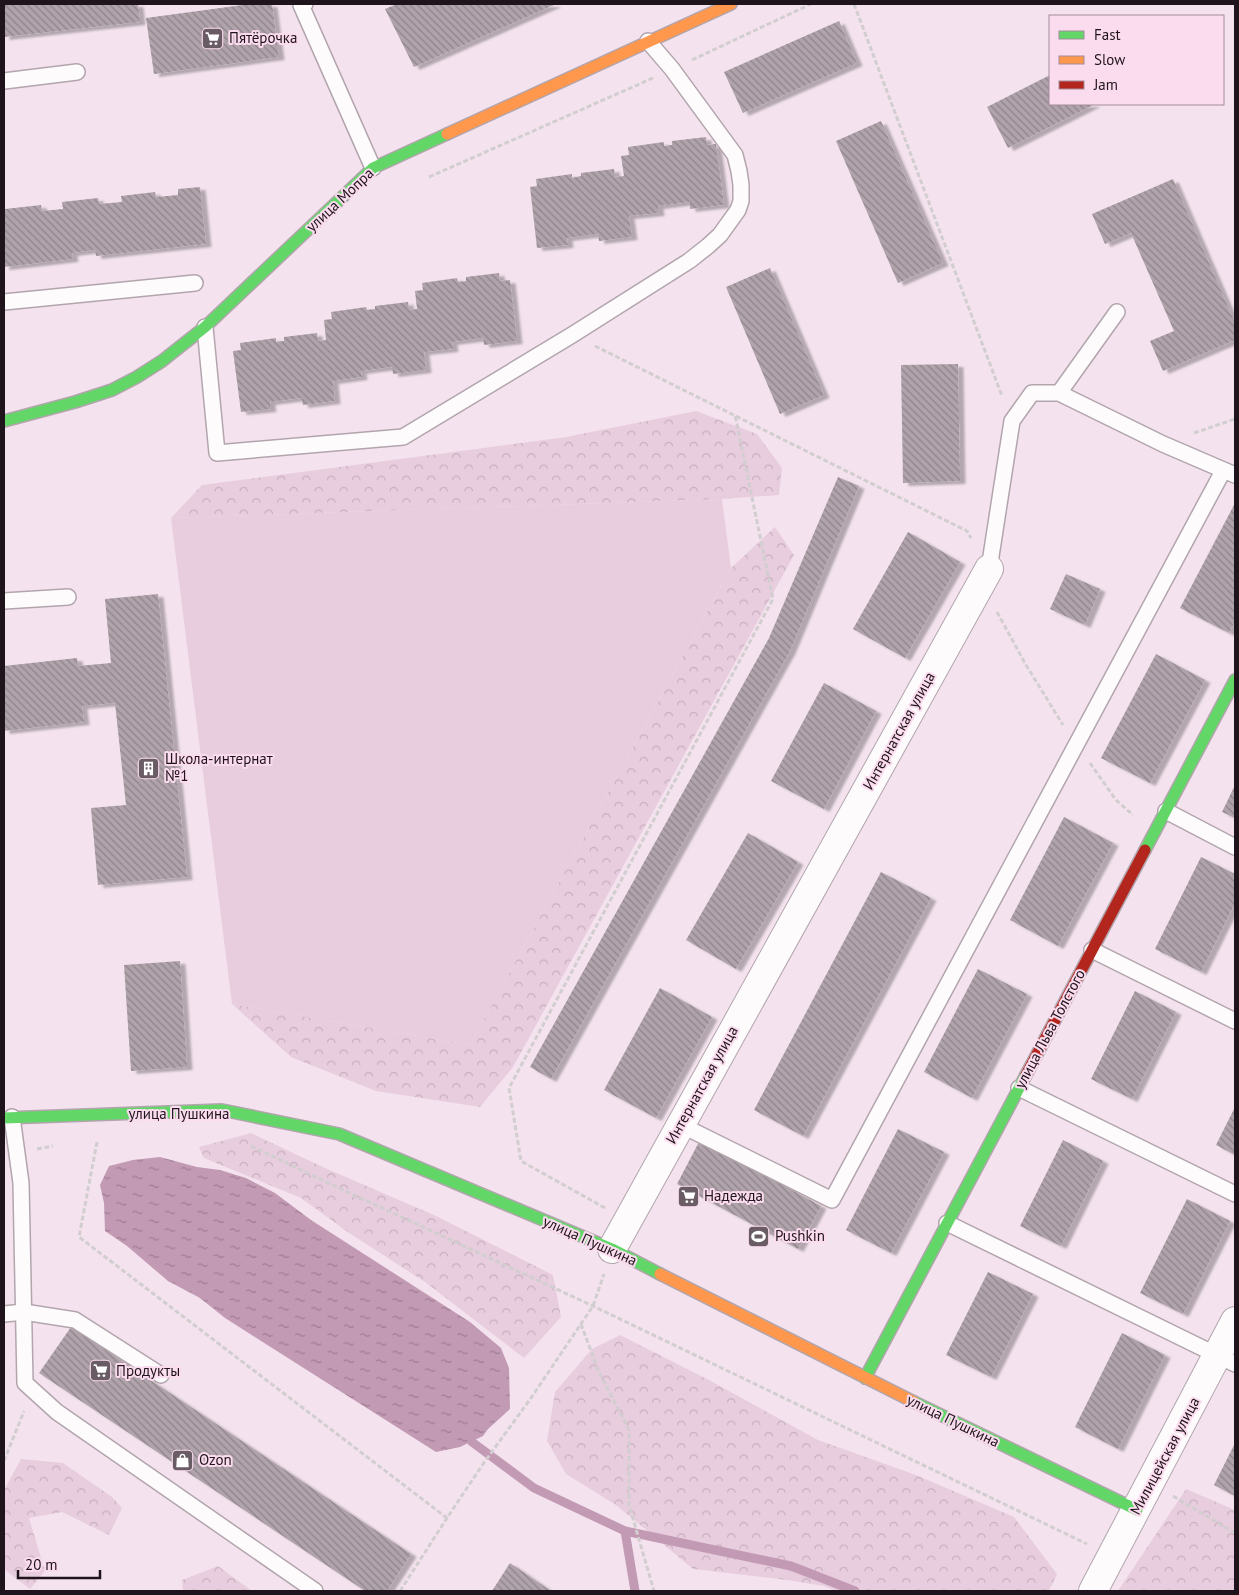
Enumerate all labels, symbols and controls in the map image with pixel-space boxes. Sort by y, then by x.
legend [1049,15,1224,105]
text: Fast [1094,25,1121,44]
supermarket icon: Пятёрочка [201,26,225,50]
place label: Пятёрочка [229,28,297,47]
text: Slow [1094,50,1125,69]
text: Jam [1093,75,1118,94]
street label: улица Мопра [302,163,377,236]
street label: Интернатская улица [858,669,939,793]
place label: Школа-интернат №1 [165,749,273,785]
building icon: Школа-интернат №1 [137,756,161,780]
street label: улица Льва Толстого [1010,966,1089,1092]
street label: Интернатская улица [661,1023,742,1147]
street label: улица Пушкина [129,1104,230,1123]
supermarket icon: Надежда [676,1184,700,1208]
place label: Надежда [704,1186,763,1205]
street label: улица Пушкина [540,1211,640,1270]
sports icon: Pushkin [747,1224,771,1248]
place label: Pushkin [775,1226,825,1245]
supermarket icon: Продукты [88,1359,112,1383]
place label: Продукты [116,1361,180,1380]
street label: улица Пушкина [904,1390,1003,1451]
street label: Милицейская улица [1126,1394,1204,1518]
shop icon: Ozon [171,1448,195,1472]
place label: Ozon [199,1450,232,1469]
scale bar [18,1548,100,1580]
text: 20 m [25,1555,58,1574]

